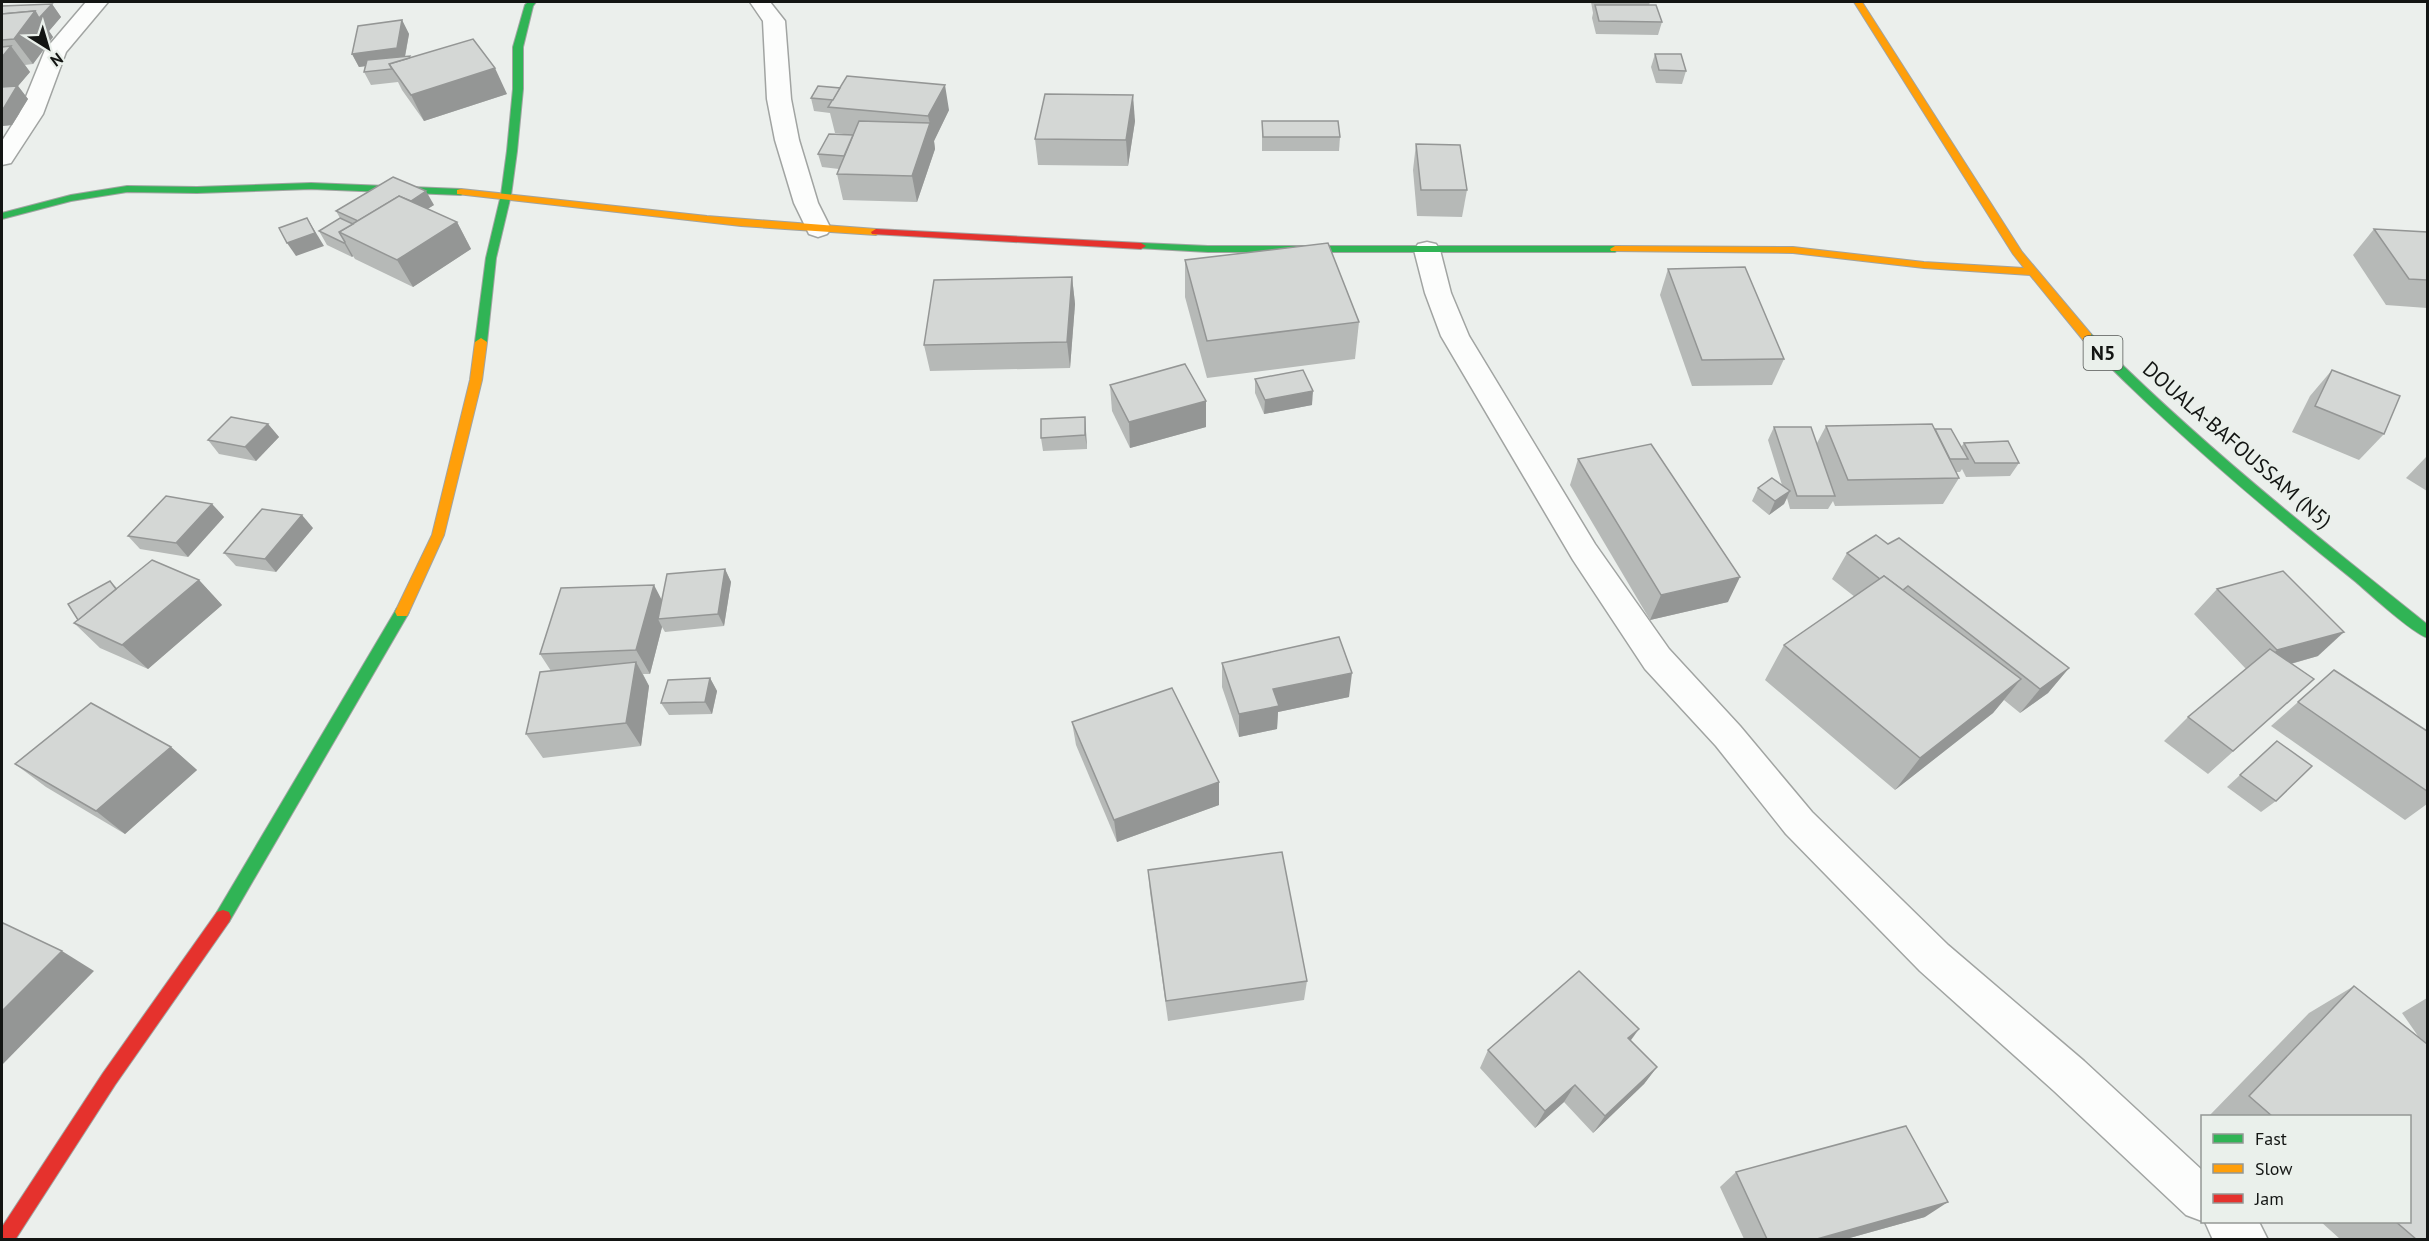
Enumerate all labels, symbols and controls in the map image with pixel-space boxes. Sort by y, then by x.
north arrow [18,18,78,78]
text: N [47,49,67,71]
road number: N5 [2084,336,2122,370]
street label: DOUALA-BAFOUSSAM (N5) [2137,355,2337,534]
legend [2201,1115,2411,1223]
text: Fast [2255,1127,2287,1150]
text: Slow [2255,1157,2293,1180]
text: Jam [2254,1187,2284,1210]

